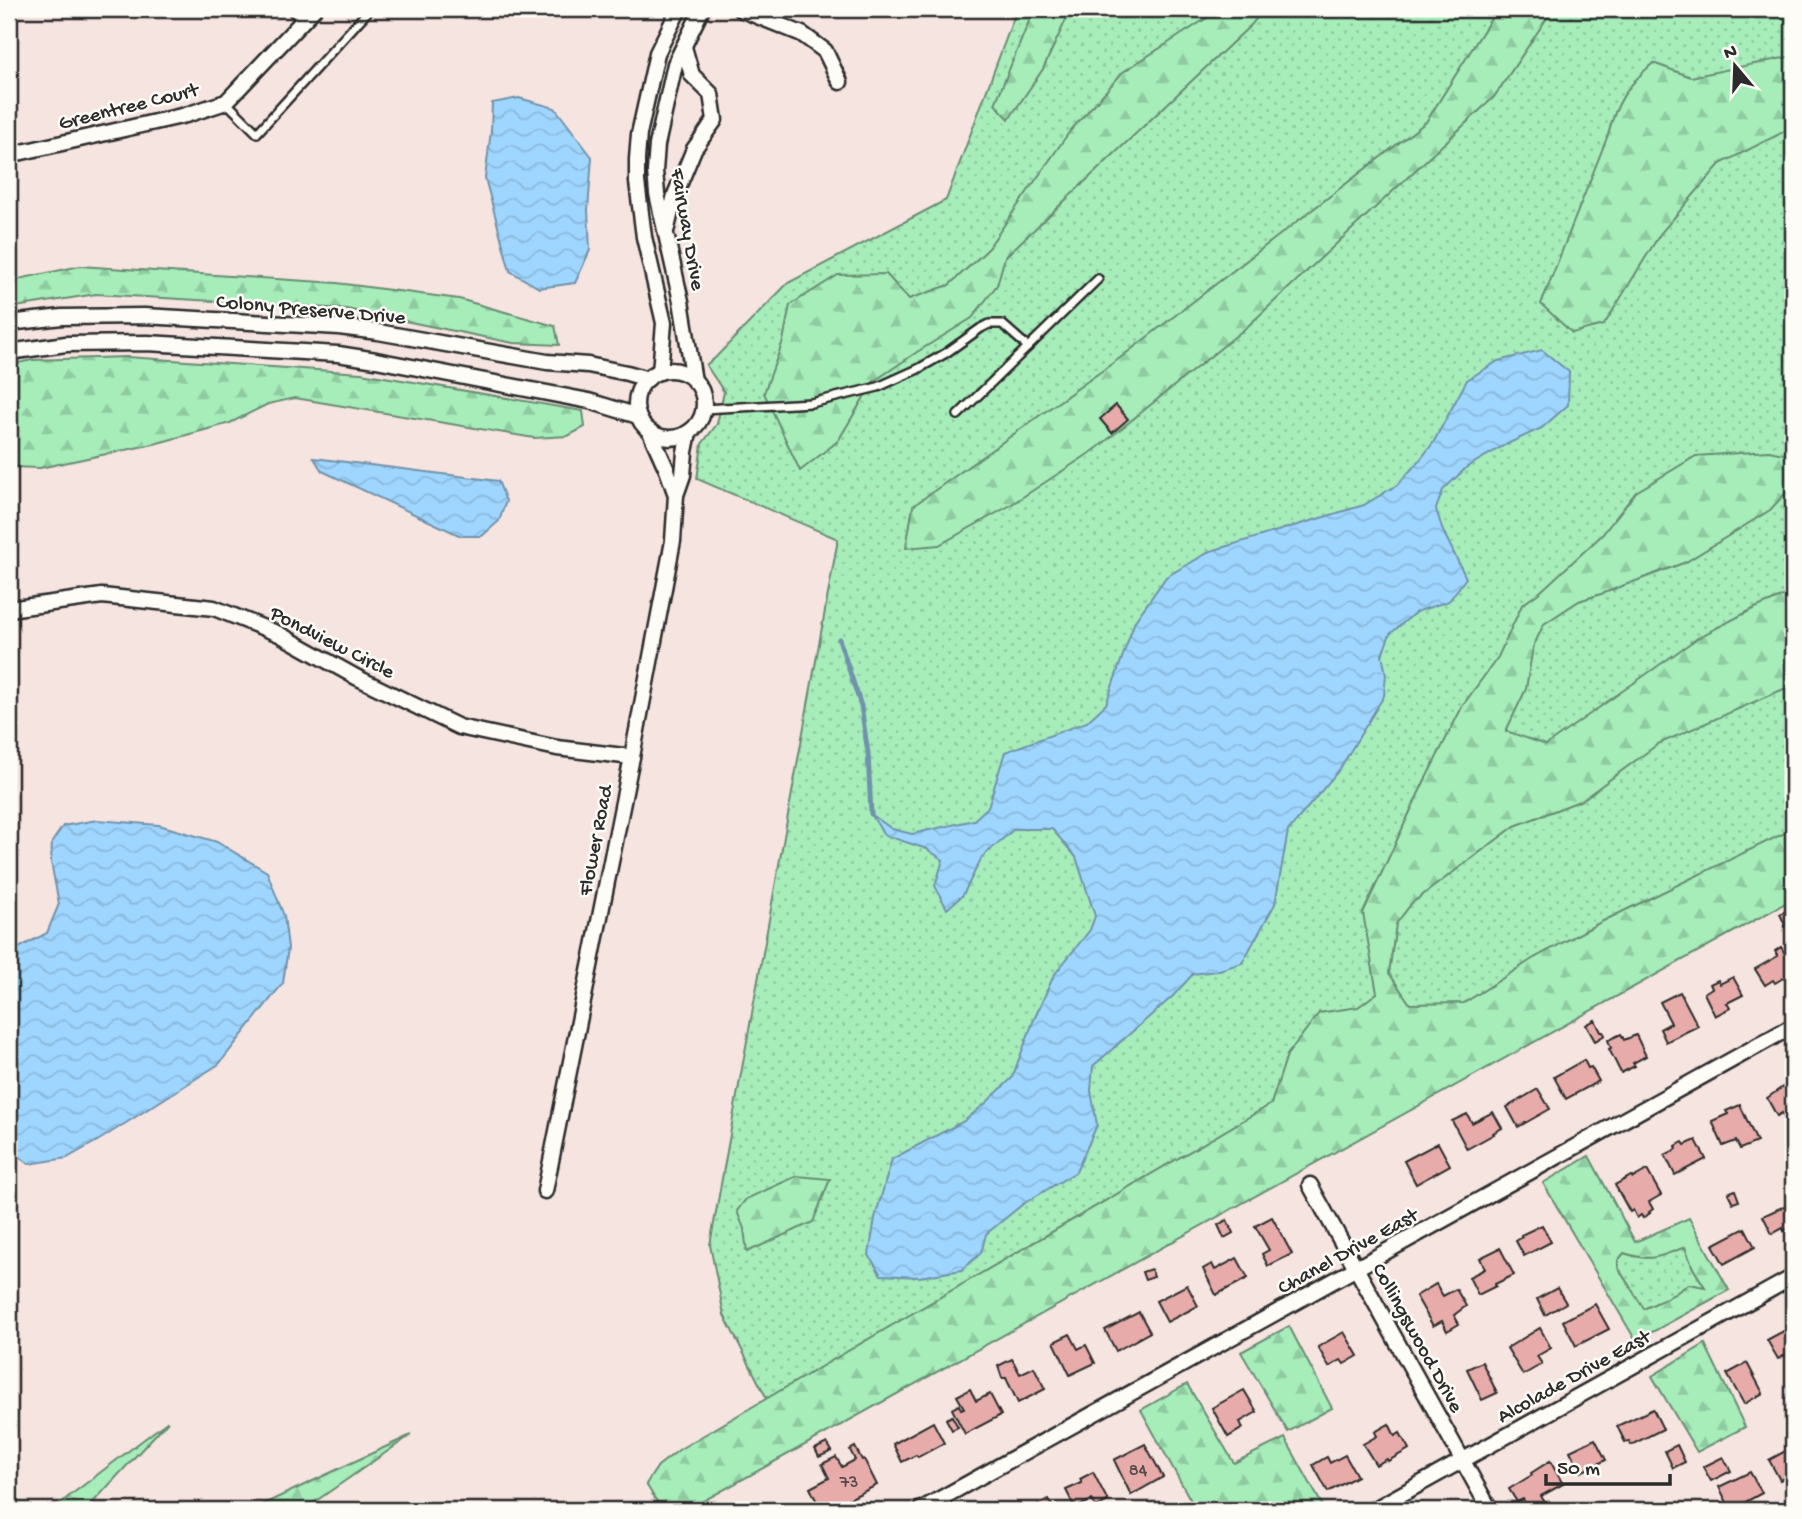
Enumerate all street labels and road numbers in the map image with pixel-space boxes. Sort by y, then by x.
street label: Greentree Court [56,78,204,138]
street label: Fairway Drive [662,166,709,294]
street label: Colony Preserve Drive [215,291,407,332]
street label: Pondview Circle [264,602,399,687]
street label: Flower Road [574,782,621,899]
street label: Chanel Drive East [1274,1203,1425,1302]
street label: Collingswood Drive [1365,1260,1468,1419]
street label: Alcolade Drive East [1494,1324,1658,1431]

